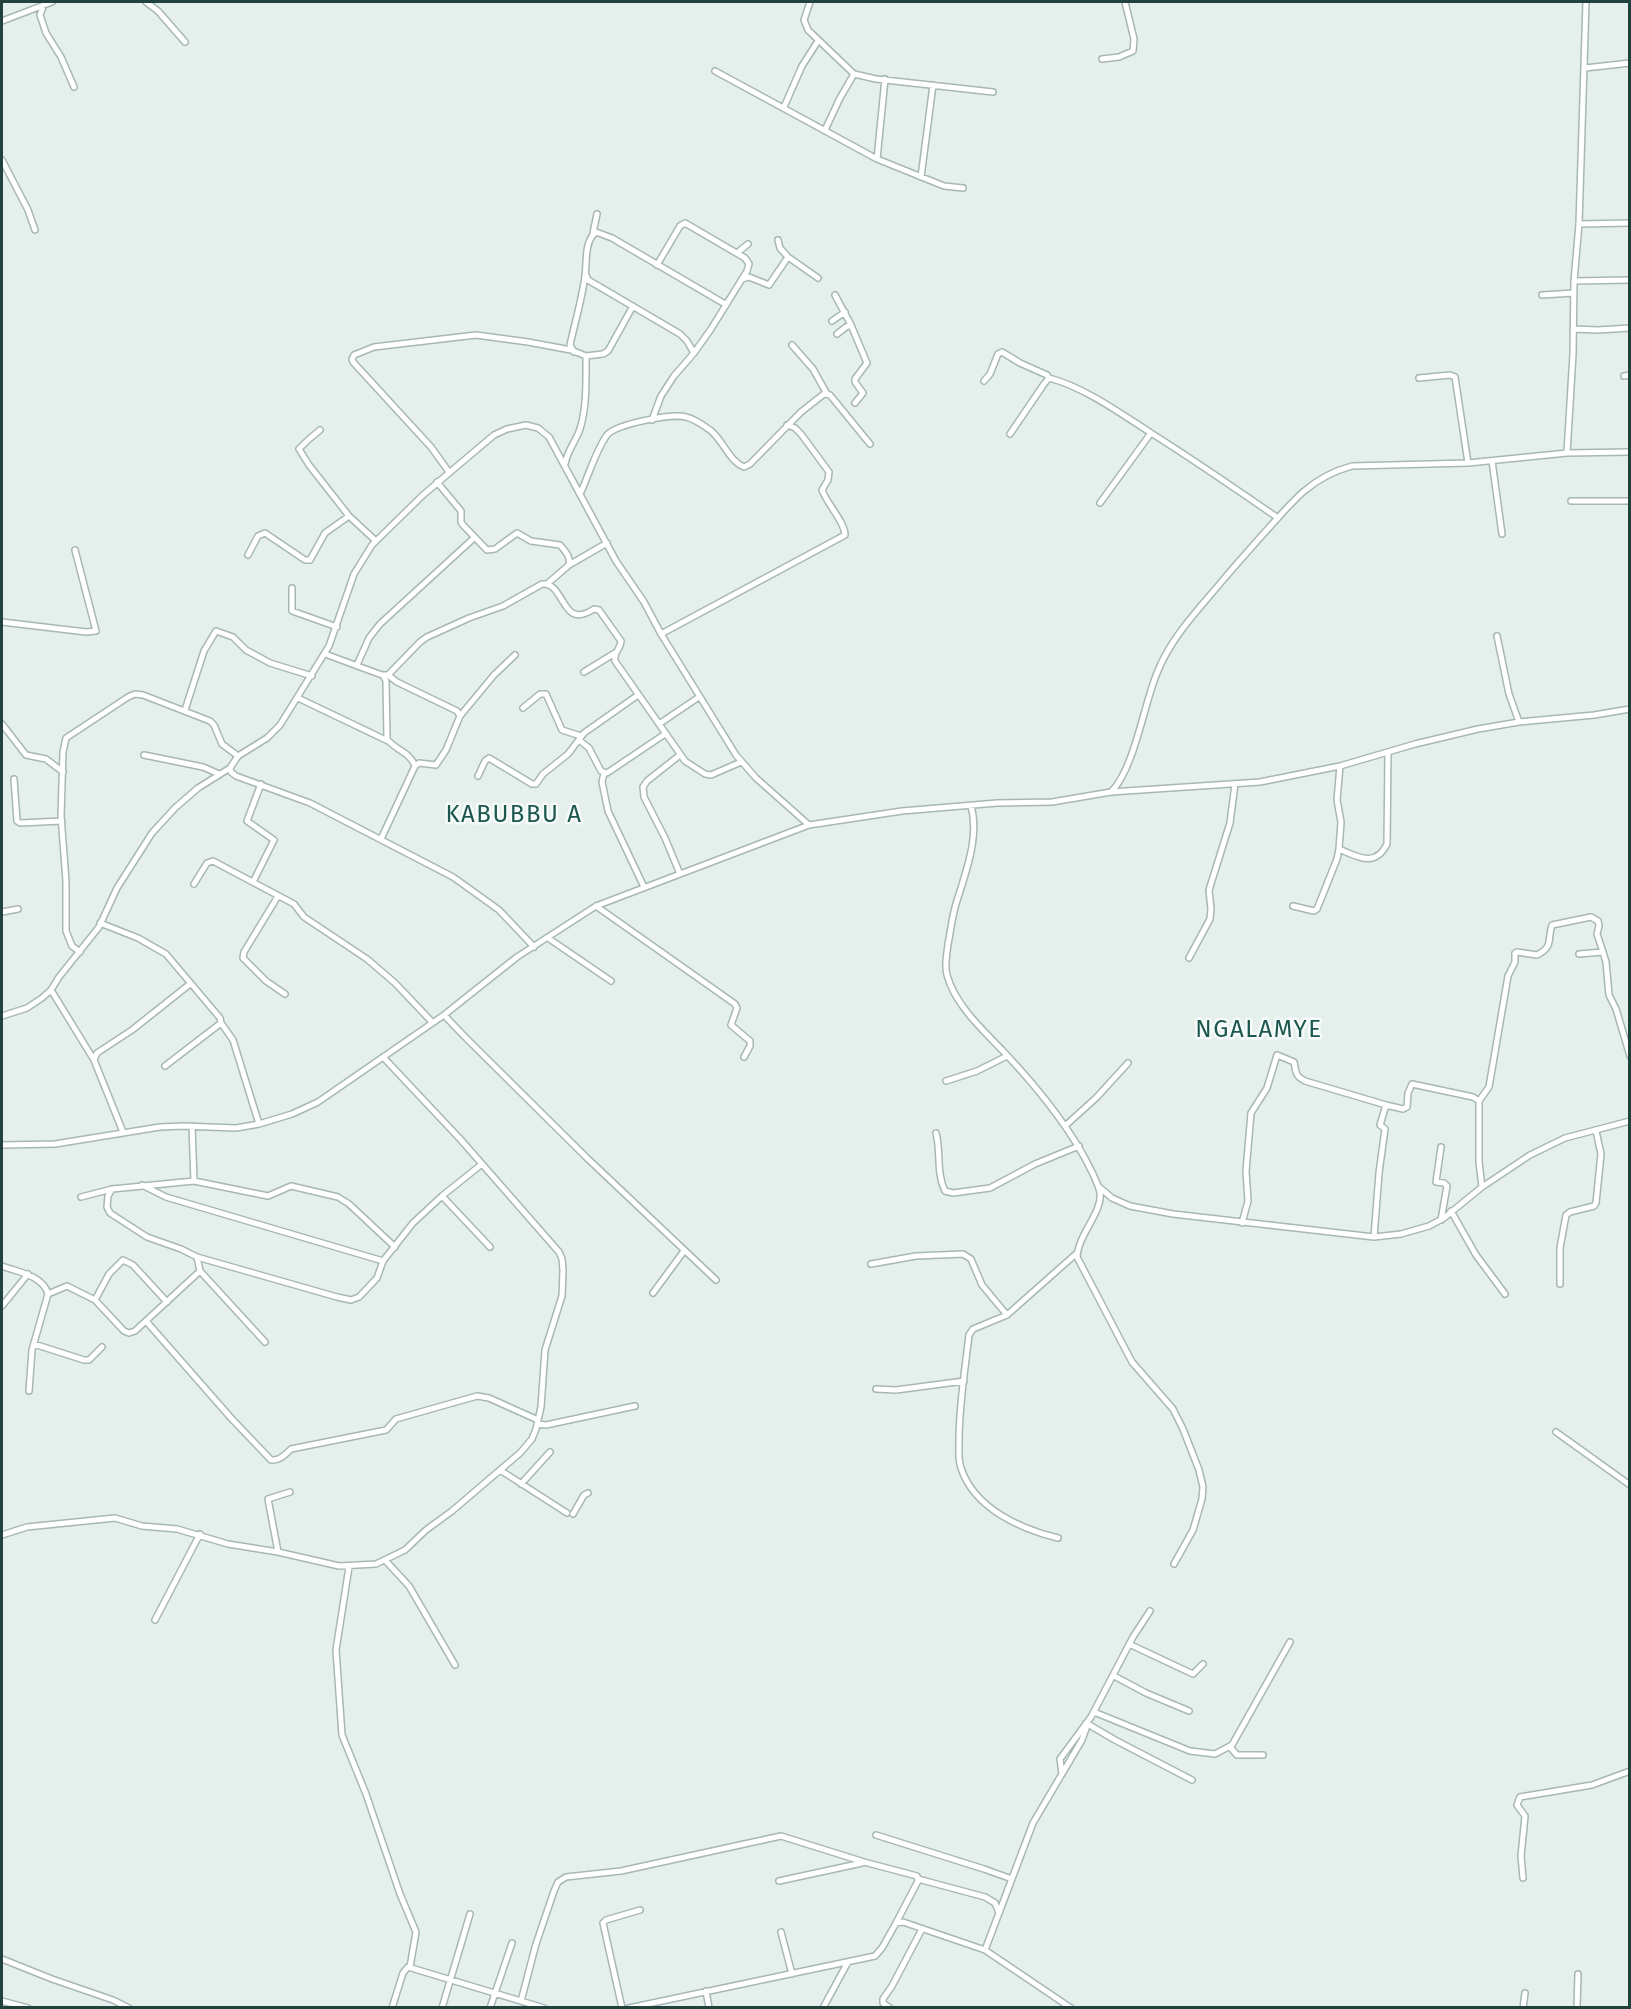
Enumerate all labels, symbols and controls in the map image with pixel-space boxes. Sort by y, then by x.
district label: KABUBBU A [445,801,583,829]
district label: NGALAMYE [1195,1016,1323,1044]

